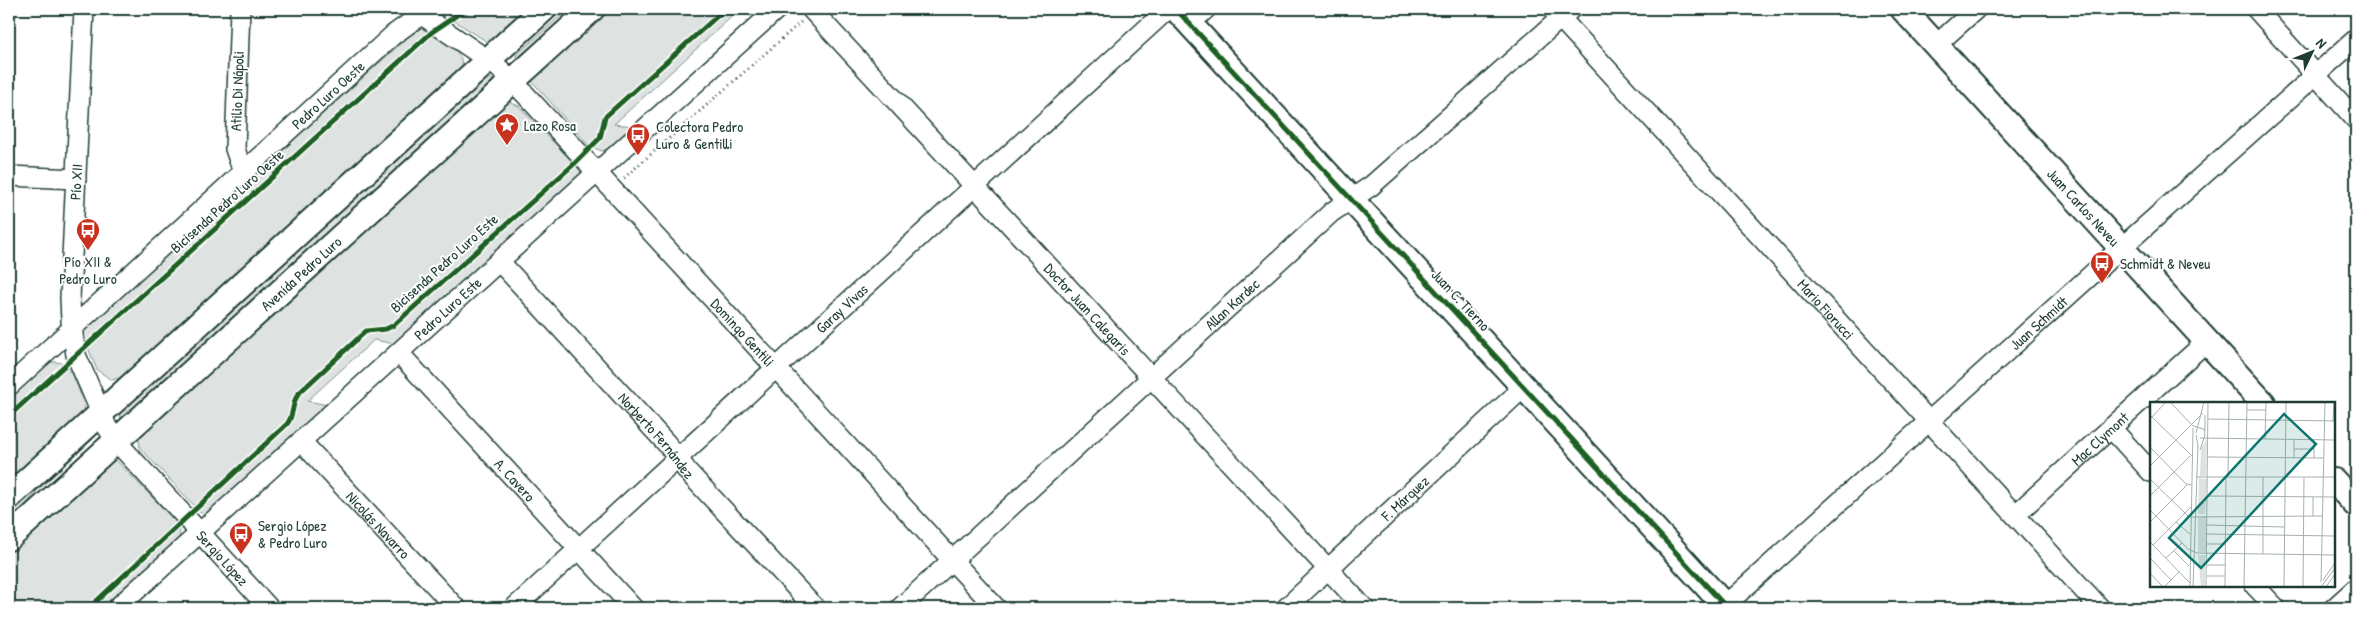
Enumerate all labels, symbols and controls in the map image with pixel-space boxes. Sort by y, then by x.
north arrow [2288,28,2338,78]
text: N [2312,34,2332,52]
street label: Atilio Di Nápoli [225,51,249,131]
street label: Pedro Luro Oeste [287,56,369,133]
place icon: Lazo Rosa [494,112,520,146]
place label: Lazo Rosa [524,115,576,136]
place label: Colectora Pedro Luro & Gentilli [656,116,743,154]
bus stop icon: Colectora Pedro Luro & Gentilli [625,122,651,156]
street label: Bicisenda Pedro Luro Oeste [166,144,288,258]
street label: Pío XII [65,163,87,201]
street label: Juan Carlos Neveu [2043,163,2125,250]
street label: Bicisenda Pedro Luro Este [387,210,501,316]
bus stop icon: Pío XII & Pedro Luro [75,217,101,251]
street label: Avenida Pedro Luro [256,231,346,315]
bus stop icon: Schmidt & Neveu [2089,250,2115,284]
place label: Pío XII & Pedro Luro [59,251,117,289]
place label: Schmidt & Neveu [2120,253,2210,274]
street label: Doctor Juan Calegaris [1040,258,1136,360]
street label: Juan C. Tierno [1427,264,1495,336]
street label: Pedro Luro Este [410,273,484,343]
street label: Allan Kardec [1200,273,1264,334]
street label: Mario Fiorucci [1793,274,1860,344]
street label: Garay Vivas [811,279,872,337]
street label: Juan Schmidt [2005,290,2072,354]
street label: Domingo Gentili [706,293,780,371]
street label: Norberto Fernández [614,387,700,484]
inset map [2150,402,2335,587]
street label: Mac Clymont [2066,406,2133,470]
street label: A. Cavero [490,453,541,506]
street label: F. Márquez [1375,470,1434,526]
street label: Nicolás Navarro [342,486,415,563]
place label: Sergio López & Pedro Luro [258,515,327,553]
bus stop icon: Sergio López & Pedro Luro [228,521,254,555]
street label: Sergio López [192,525,254,591]

